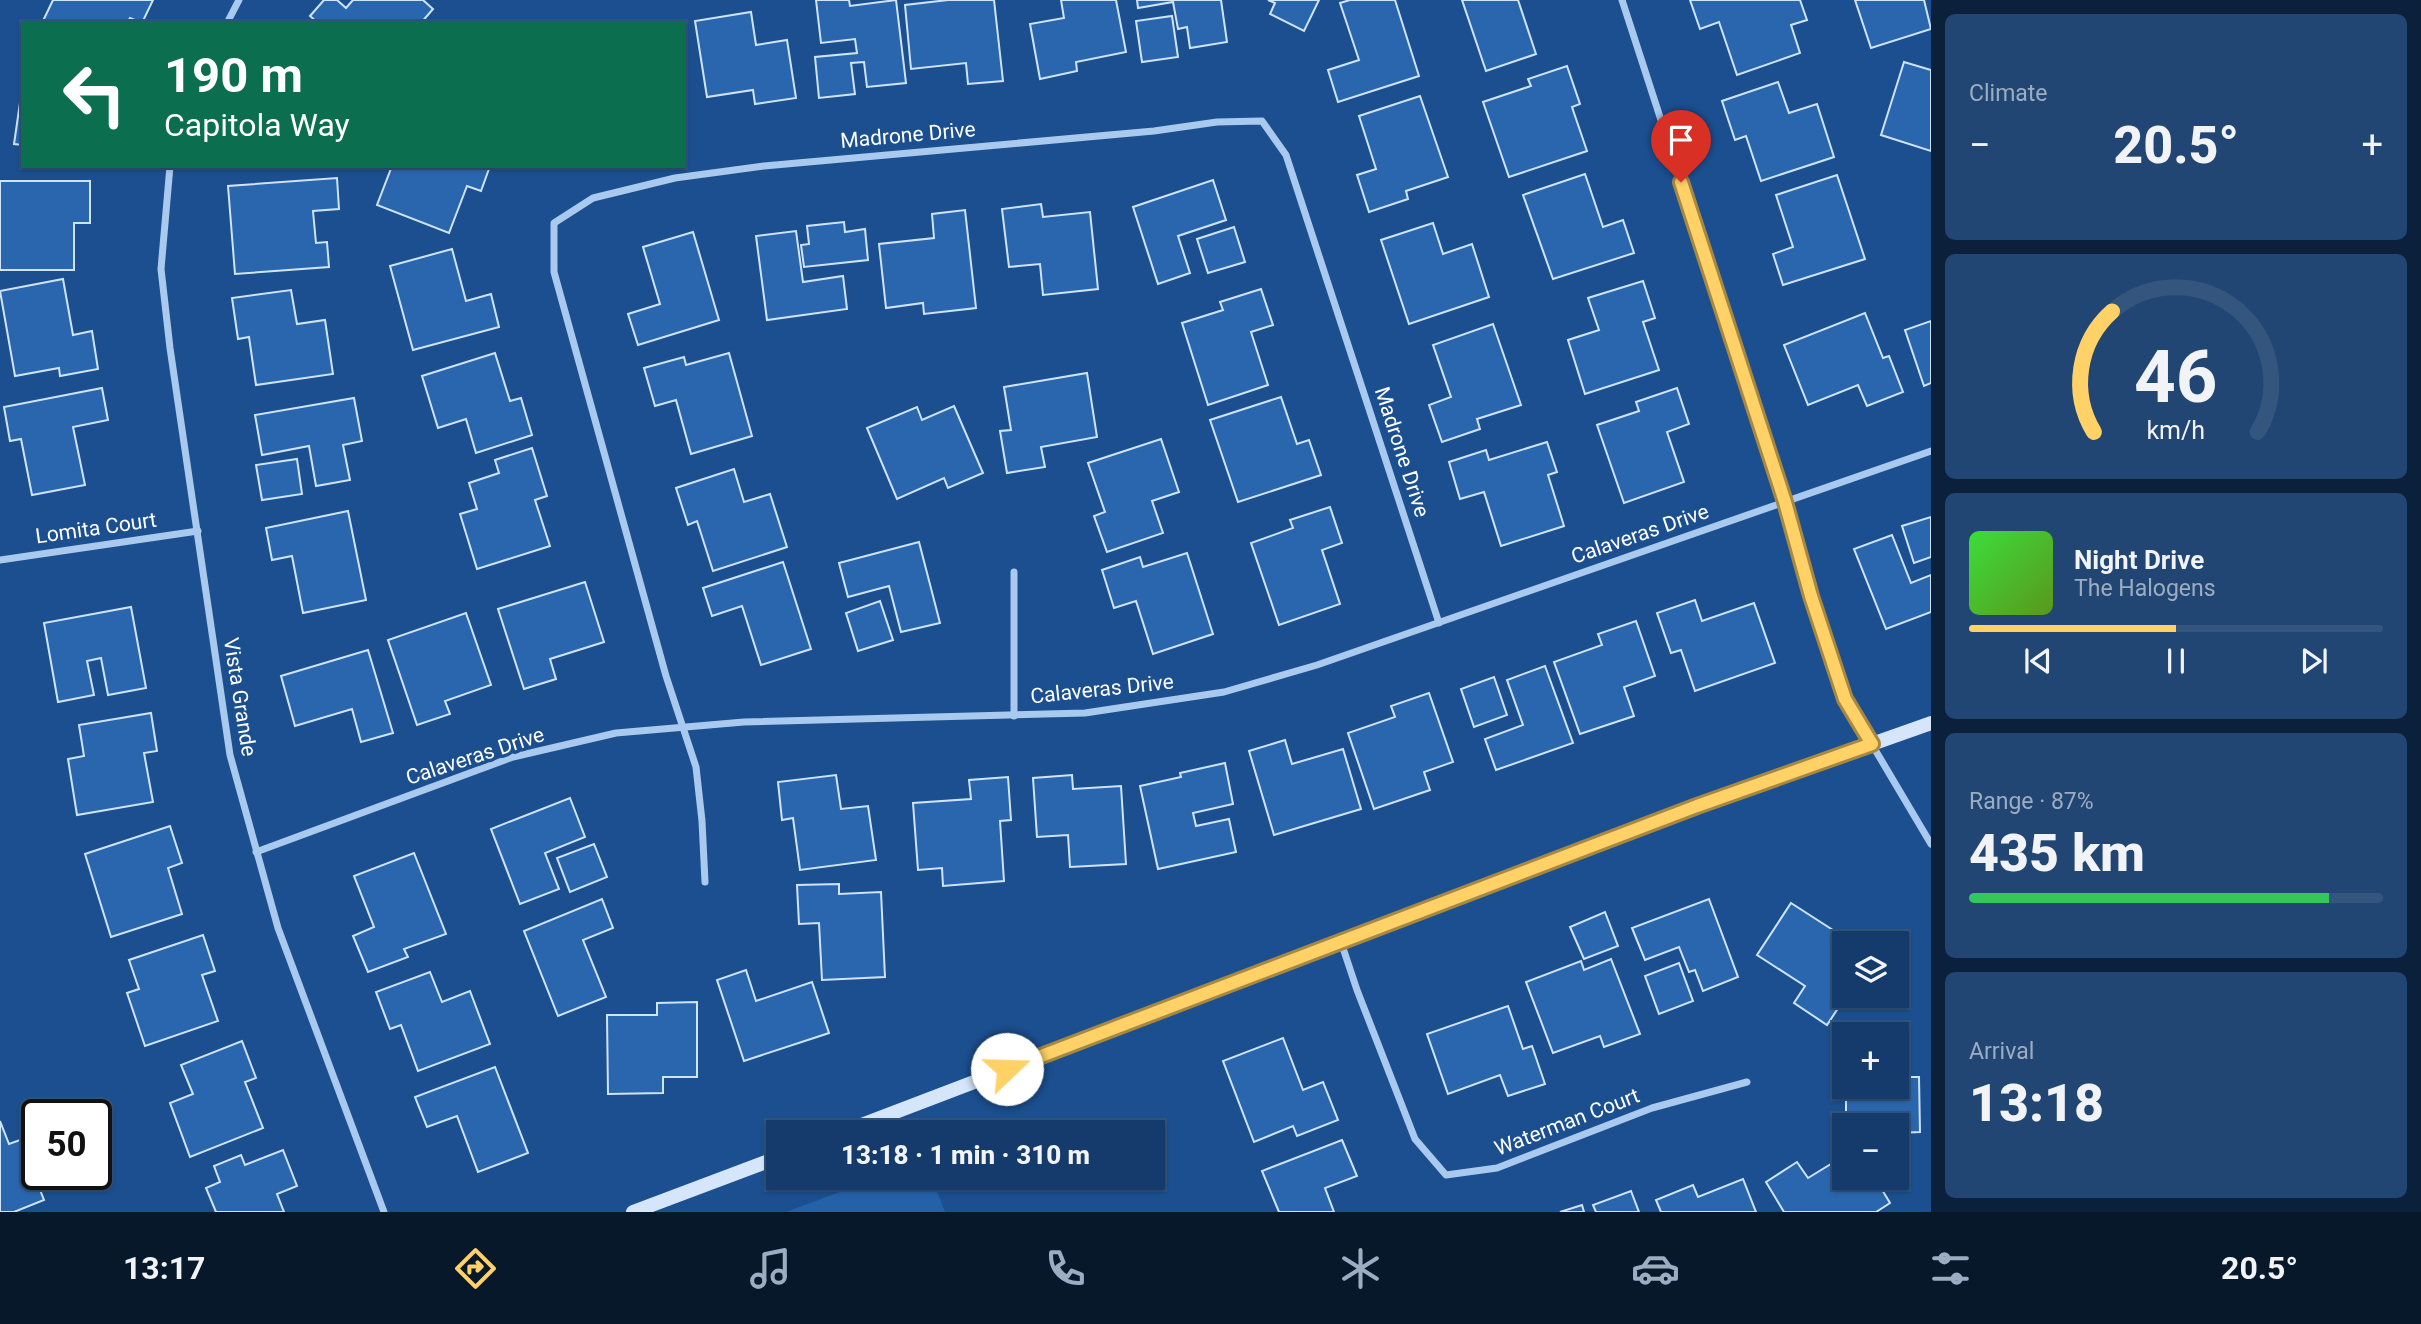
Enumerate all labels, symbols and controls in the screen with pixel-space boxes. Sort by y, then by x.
text: 190 m [164,47,303,104]
icon: left [49,49,140,140]
text: Climate [1969,80,2048,107]
text: Capitola Way [164,106,350,144]
pin [1651,110,1711,182]
text: 20.5° [2113,115,2239,176]
street label: Madrone Drive [839,117,977,153]
icon: arrive [1662,121,1700,159]
text: − [1969,123,1991,167]
text: + [2361,123,2383,167]
text: 46 [2134,335,2218,421]
street label: Madrone Drive [1370,384,1434,520]
text: km/h [2147,416,2205,445]
street label: Calaveras Drive [1568,499,1712,569]
street label: Lomita Court [34,508,158,548]
text: Night Drive [2074,545,2204,575]
text: The Halogens [2074,575,2216,602]
street label: Vista Grande [219,636,261,758]
icon: previous [2019,642,2057,680]
icon: pause [2157,642,2195,680]
icon: next [2295,642,2333,680]
street label: Calaveras Drive [1029,670,1175,708]
street label: Calaveras Drive [403,722,547,790]
text: Range · 87% [1969,788,2094,815]
text: 435 km [1969,823,2145,884]
map controls [1832,931,1909,1190]
button: layers [1832,931,1909,1008]
button: + [1832,1022,1909,1099]
position arrow [970,1032,1044,1106]
text: Arrival [1969,1038,2034,1065]
text: 13:18 [1969,1073,2104,1134]
street label: Waterman Court [1491,1083,1643,1161]
speed limit sign: 50 [21,1099,112,1190]
button: − [1832,1113,1909,1190]
text: 13:18 · 1 min · 310 m [841,1140,1090,1170]
icon: directions [451,1244,500,1293]
icon: music [746,1244,795,1293]
icon: phone [1041,1244,1090,1293]
icon: climate [1336,1244,1385,1293]
icon: car [1631,1244,1680,1293]
icon: filters [1926,1244,1975,1293]
text: 13:17 [123,1249,205,1287]
text: 20.5° [2221,1249,2298,1287]

